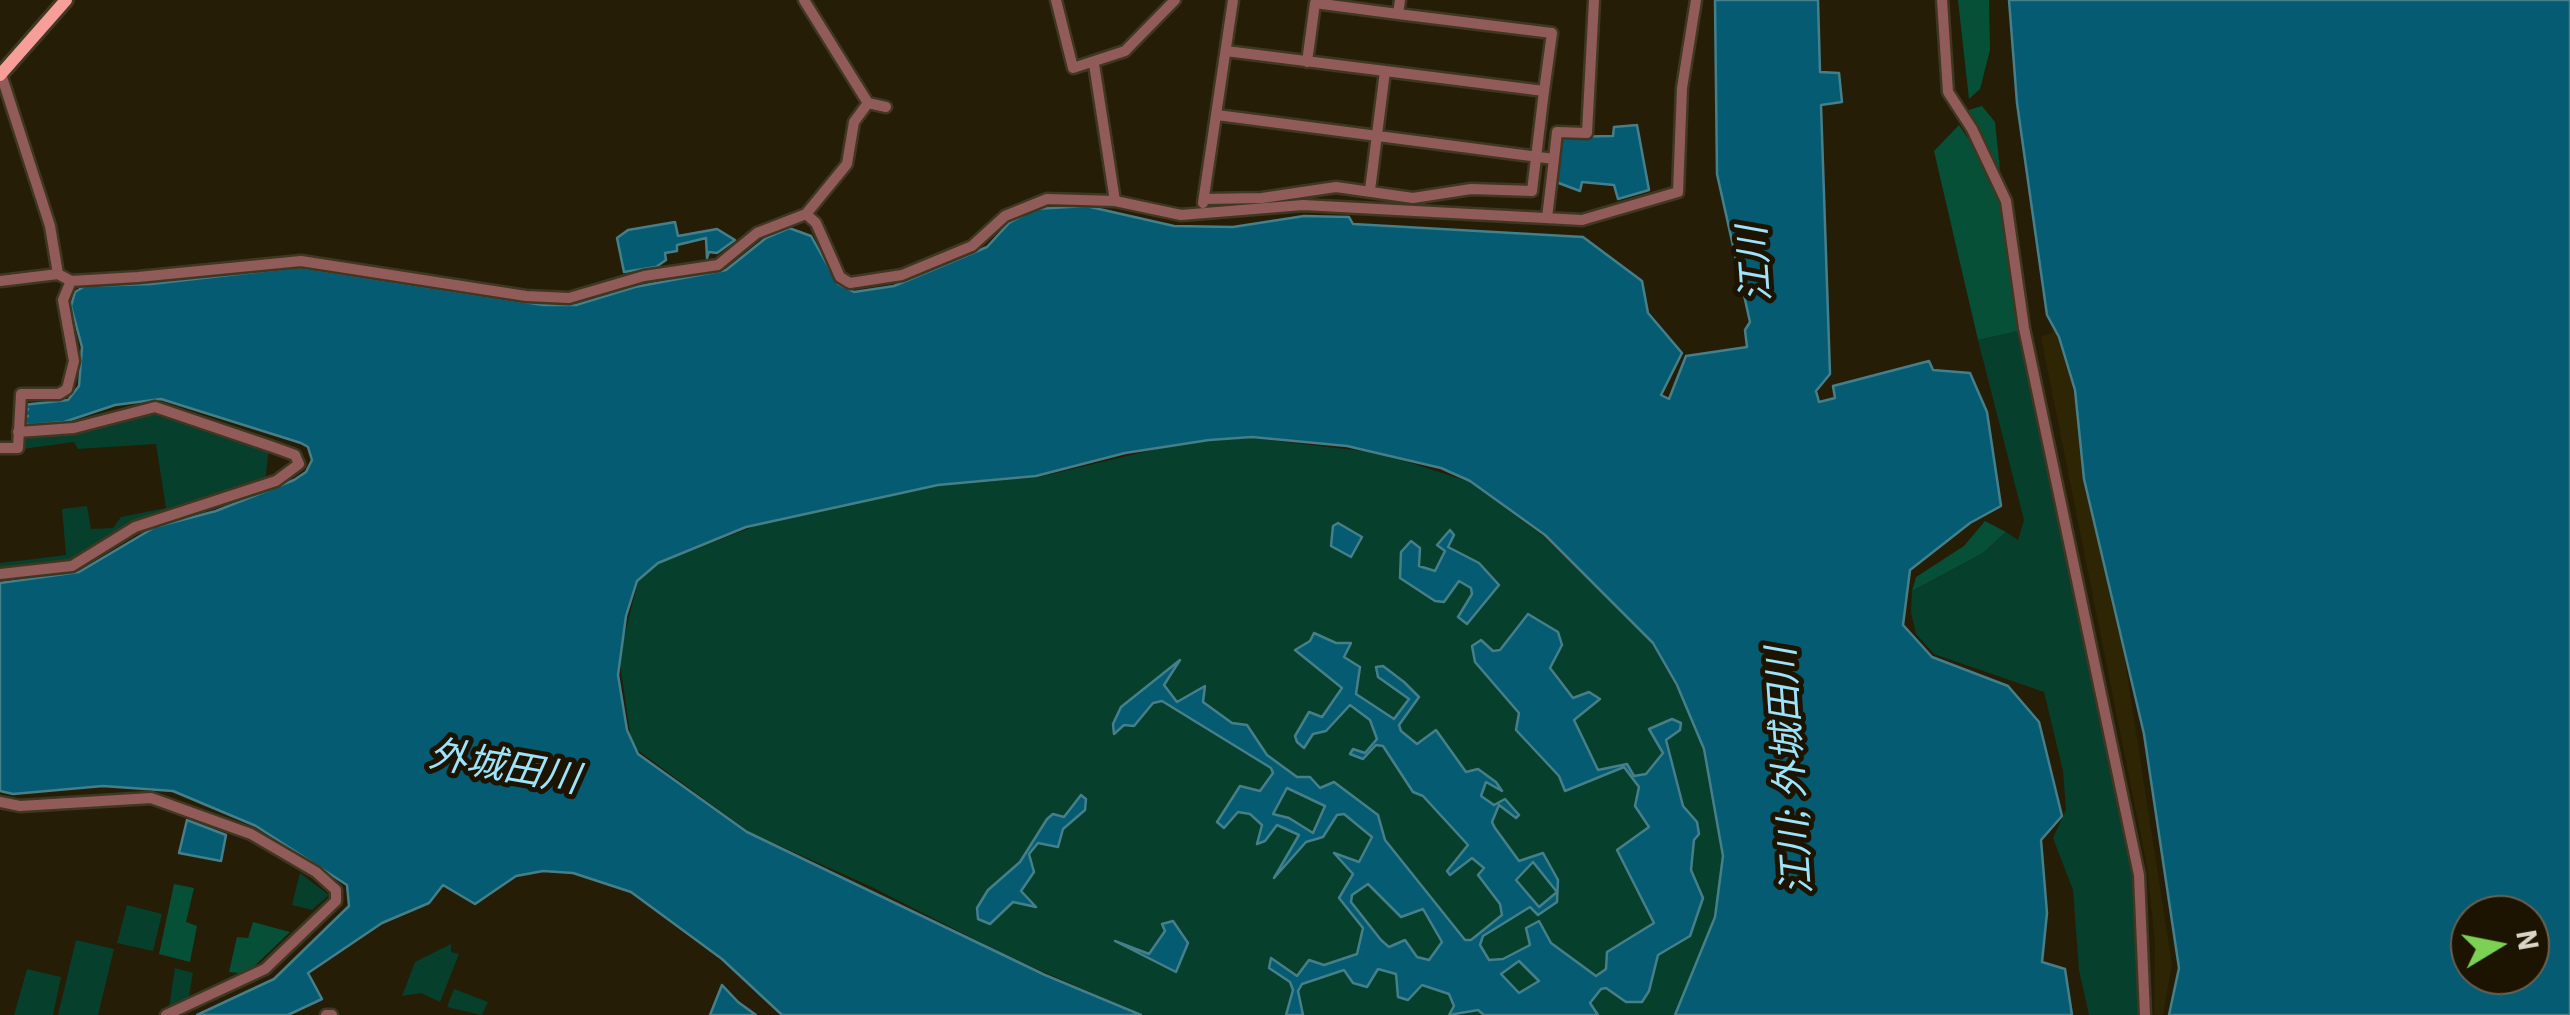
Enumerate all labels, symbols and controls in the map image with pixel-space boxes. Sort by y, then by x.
water label: 江川 [1731,225,1781,303]
water label: 江川; 外城田川 [1760,646,1822,896]
water label: 外城田川 [425,732,583,804]
north arrow [2450,895,2550,995]
text: N [2508,927,2548,953]

